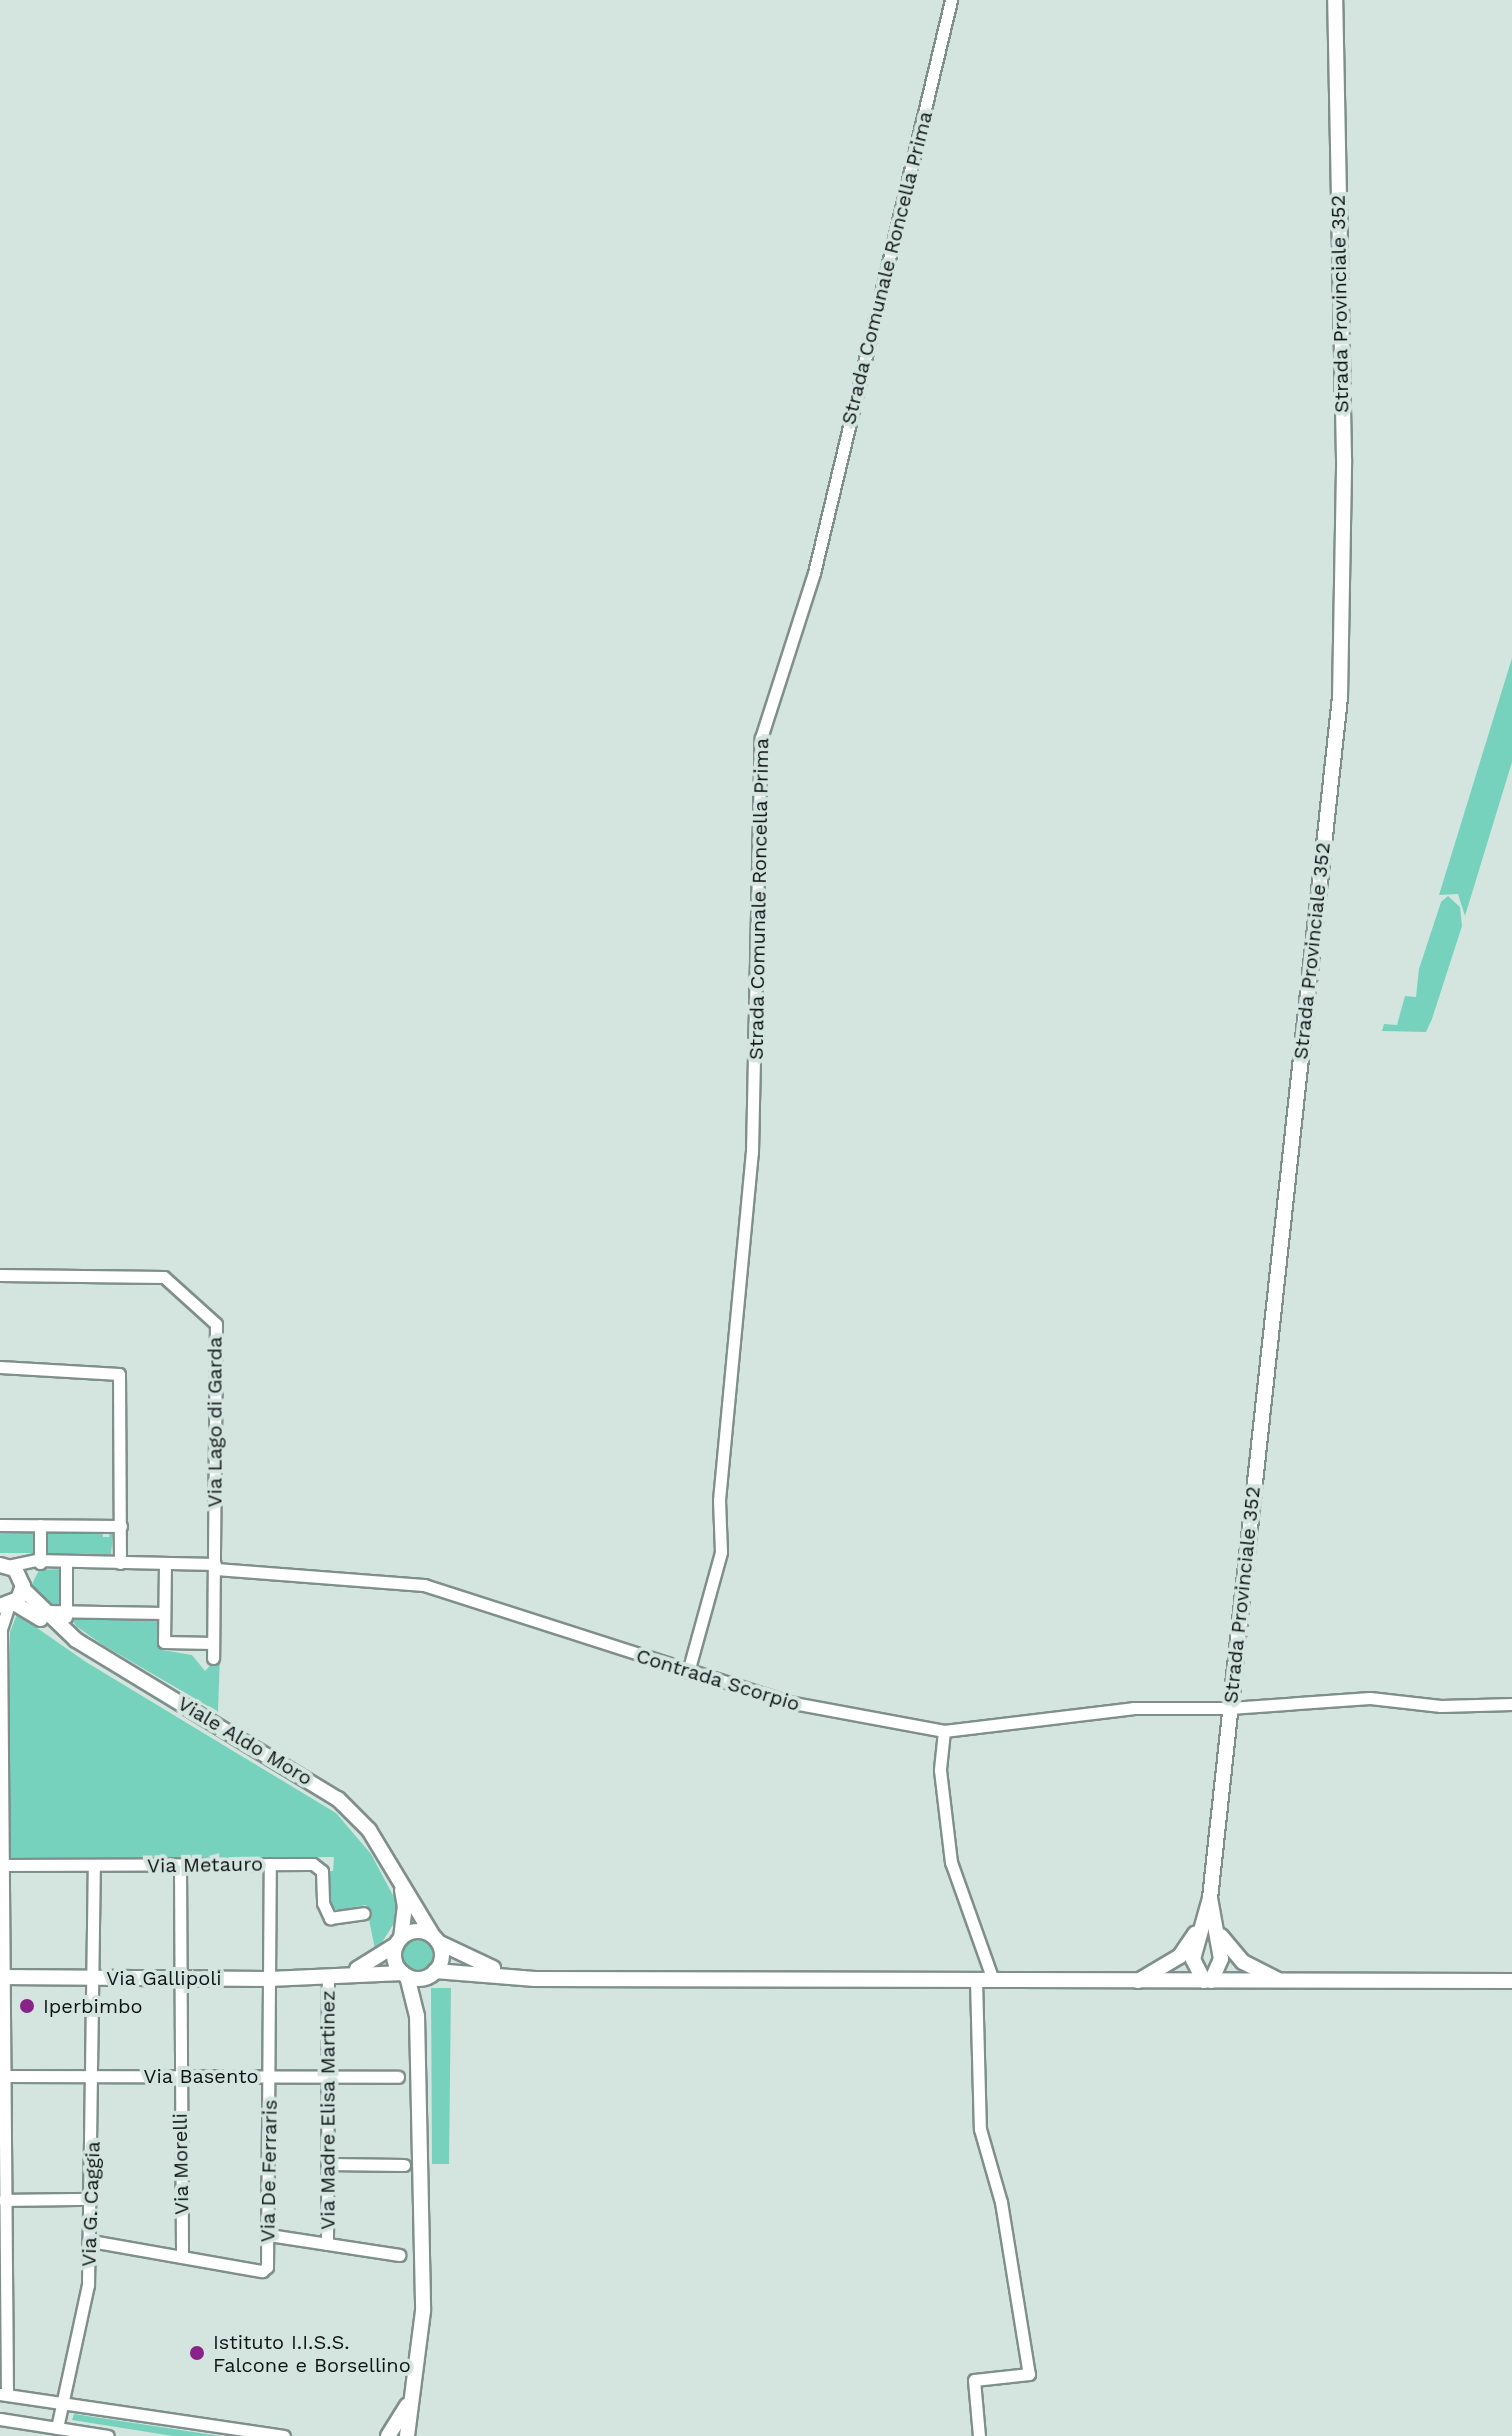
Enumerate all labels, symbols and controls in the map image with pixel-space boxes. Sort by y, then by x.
street label: Strada Comunale Roncella Prima [836,108,938,428]
street label: Strada Provinciale 352 [1326,195,1354,413]
street label: Strada Comunale Roncella Prima [744,737,774,1061]
street label: Strada Provinciale 352 [1289,841,1335,1061]
street label: Via Lago di Garda [203,1336,227,1508]
street label: Strada Provinciale 352 [1219,1485,1265,1705]
street label: Contrada Scorpio [633,1644,803,1716]
street label: Viale Aldo Moro [173,1691,317,1791]
street label: Via Metauro [147,1852,263,1878]
street label: Via Gallipoli [106,1966,222,1990]
street label: Via Madre Elisa Martinez [316,1990,340,2230]
place label: Iperbimbo [43,1994,143,2018]
marker: Iperbimbo [18,1997,36,2015]
street label: Via Basento [143,2064,259,2088]
street label: Via De Ferraris [256,2099,282,2243]
street label: Via Morelli [168,2113,194,2215]
street label: Via G. Caggia [77,2141,105,2267]
place label: Istituto I.I.S.S. Falcone e Borsellino [213,2330,411,2377]
marker: Istituto I.I.S.S. Falcone e Borsellino [188,2344,206,2362]

